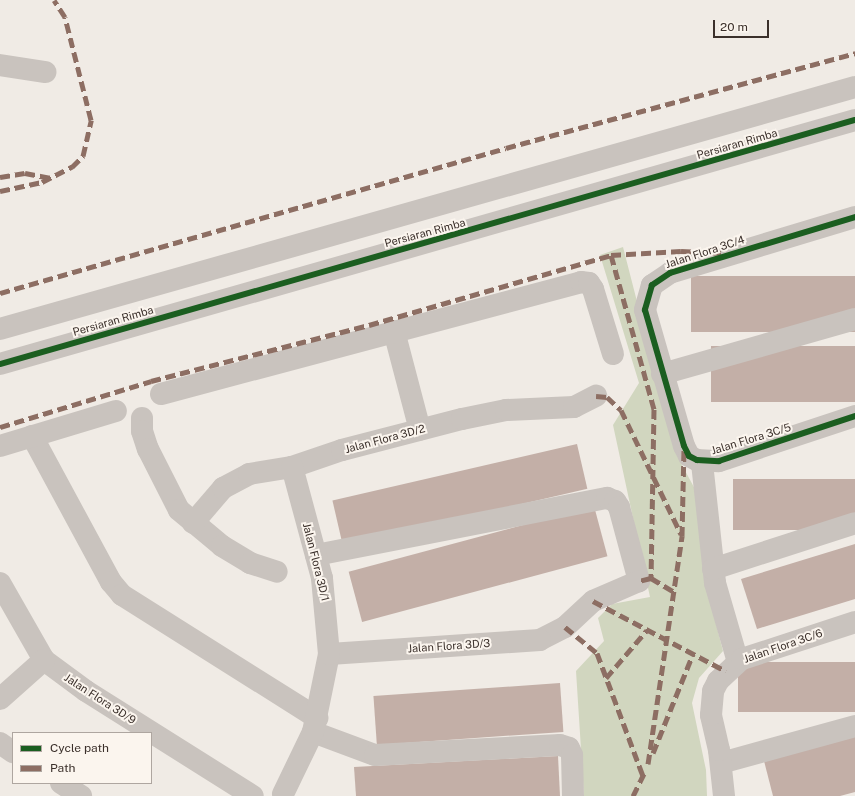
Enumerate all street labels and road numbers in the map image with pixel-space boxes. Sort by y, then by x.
street label: Persiaran Rimba [695,126,779,162]
street label: Persiaran Rimba [383,216,467,250]
street label: Jalan Flora 3C/4 [664,233,746,271]
street label: Persiaran Rimba [71,303,155,339]
street label: Jalan Flora 3C/5 [709,421,793,457]
street label: Jalan Flora 3D/2 [344,422,426,456]
street label: Jalan Flora 3D/1 [300,521,332,603]
street label: Jalan Flora 3C/6 [742,626,824,666]
street label: Jalan Flora 3D/3 [407,637,491,655]
street label: Jalan Flora 3D/9 [62,671,138,727]

